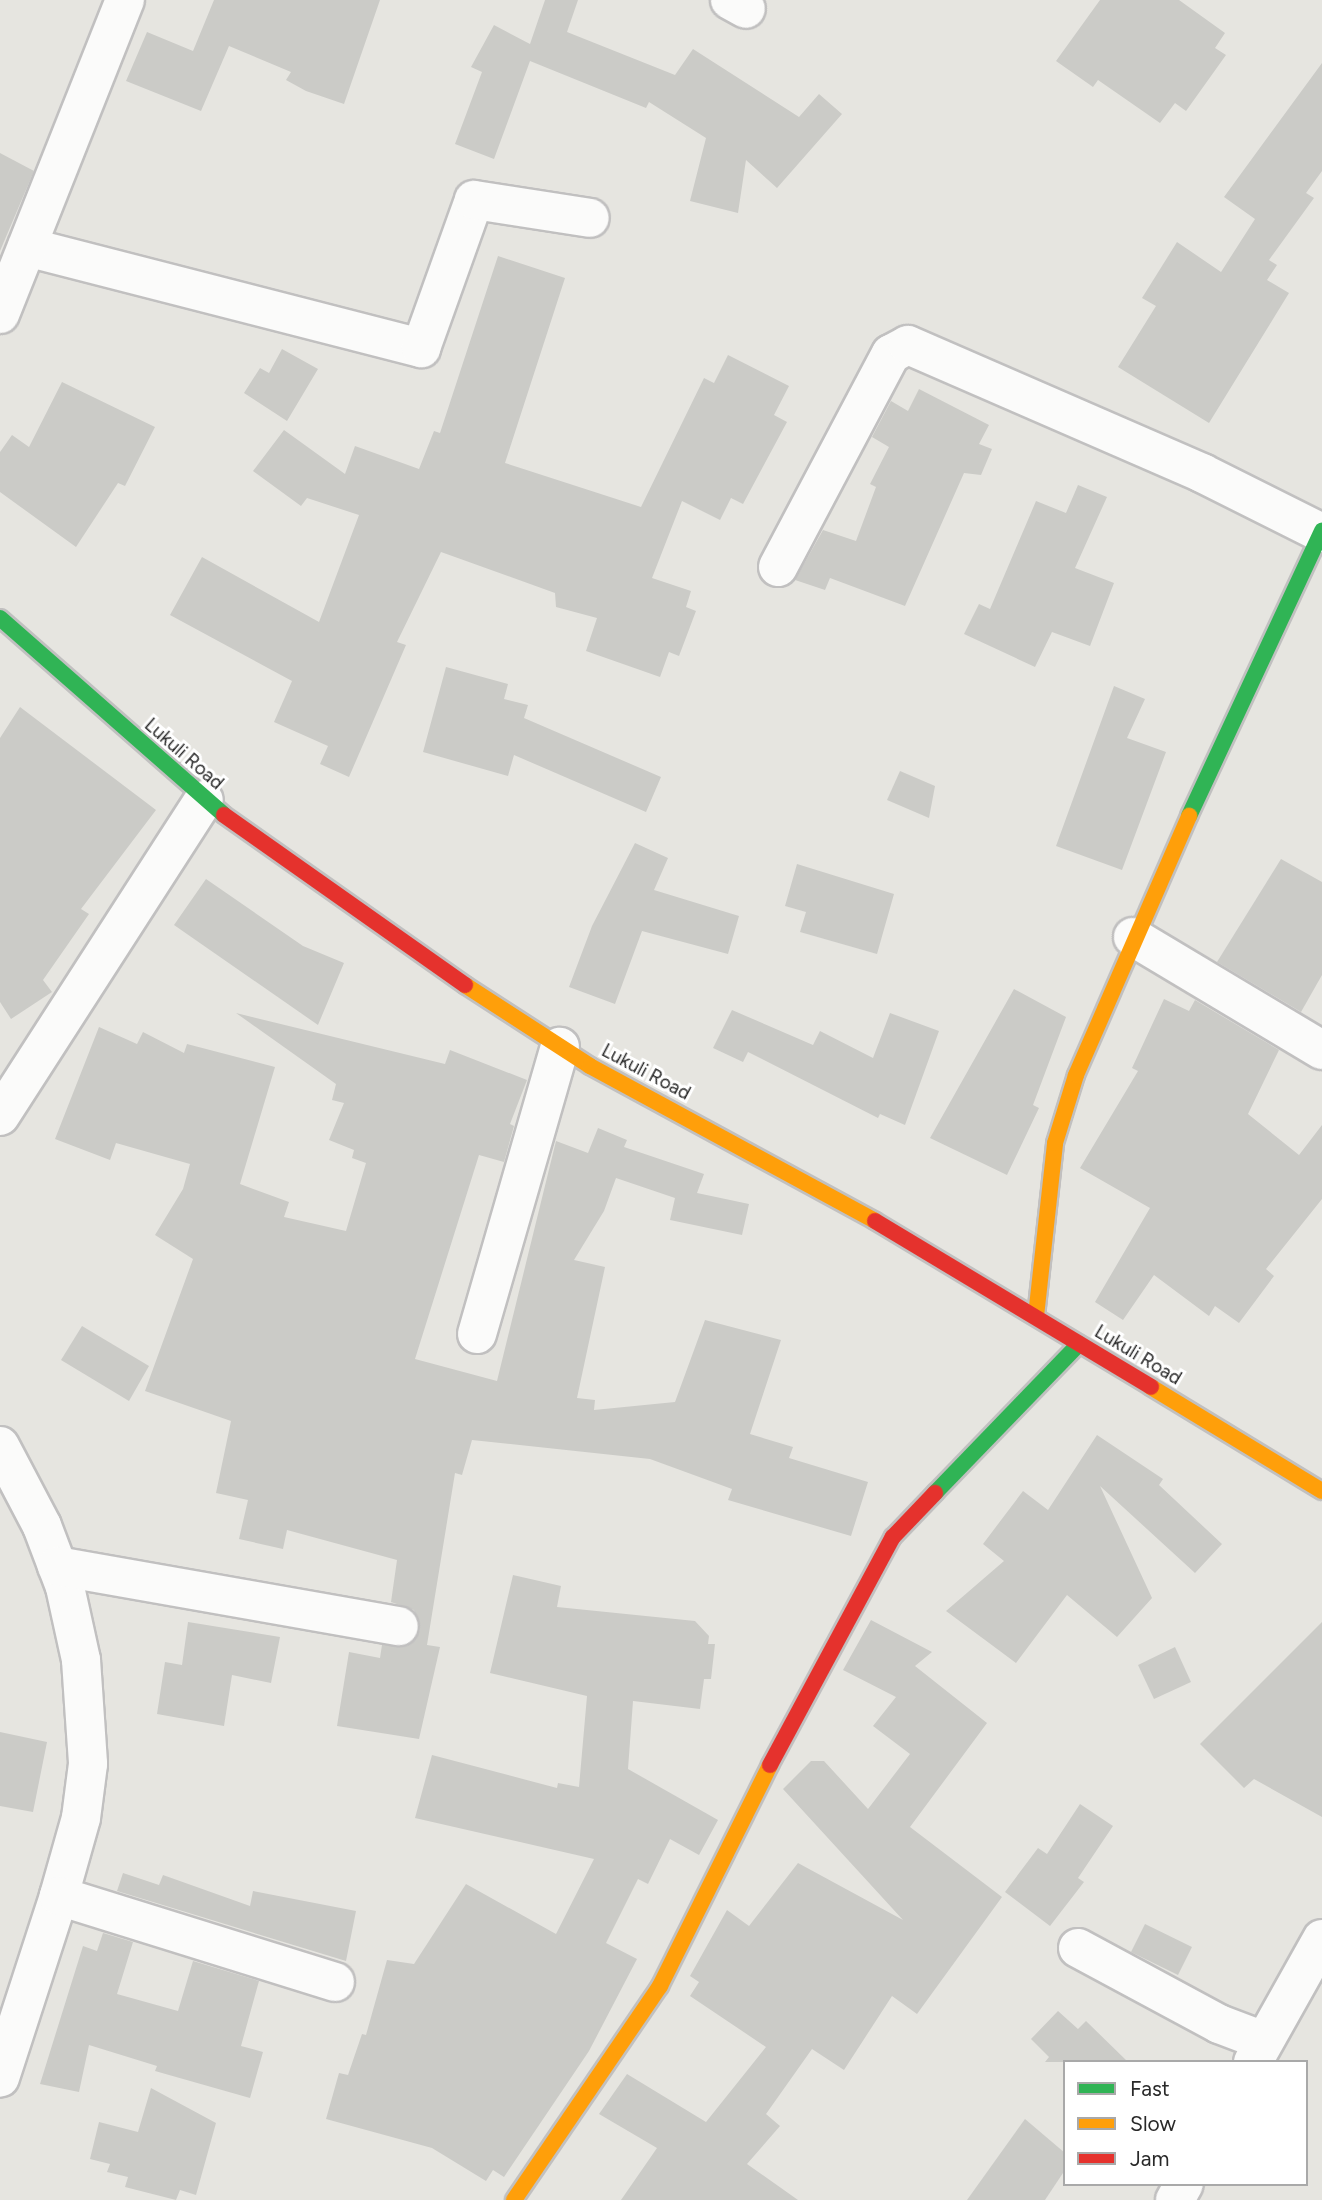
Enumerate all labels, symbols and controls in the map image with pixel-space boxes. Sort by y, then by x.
street label: Lukuli Road [140,713,228,795]
street label: Lukuli Road [598,1039,694,1105]
street label: Lukuli Road [1090,1320,1186,1390]
legend [1063,2060,1308,2186]
text: Fast [1130,2076,1170,2101]
text: Slow [1130,2111,1176,2136]
text: Jam [1130,2146,1169,2171]

